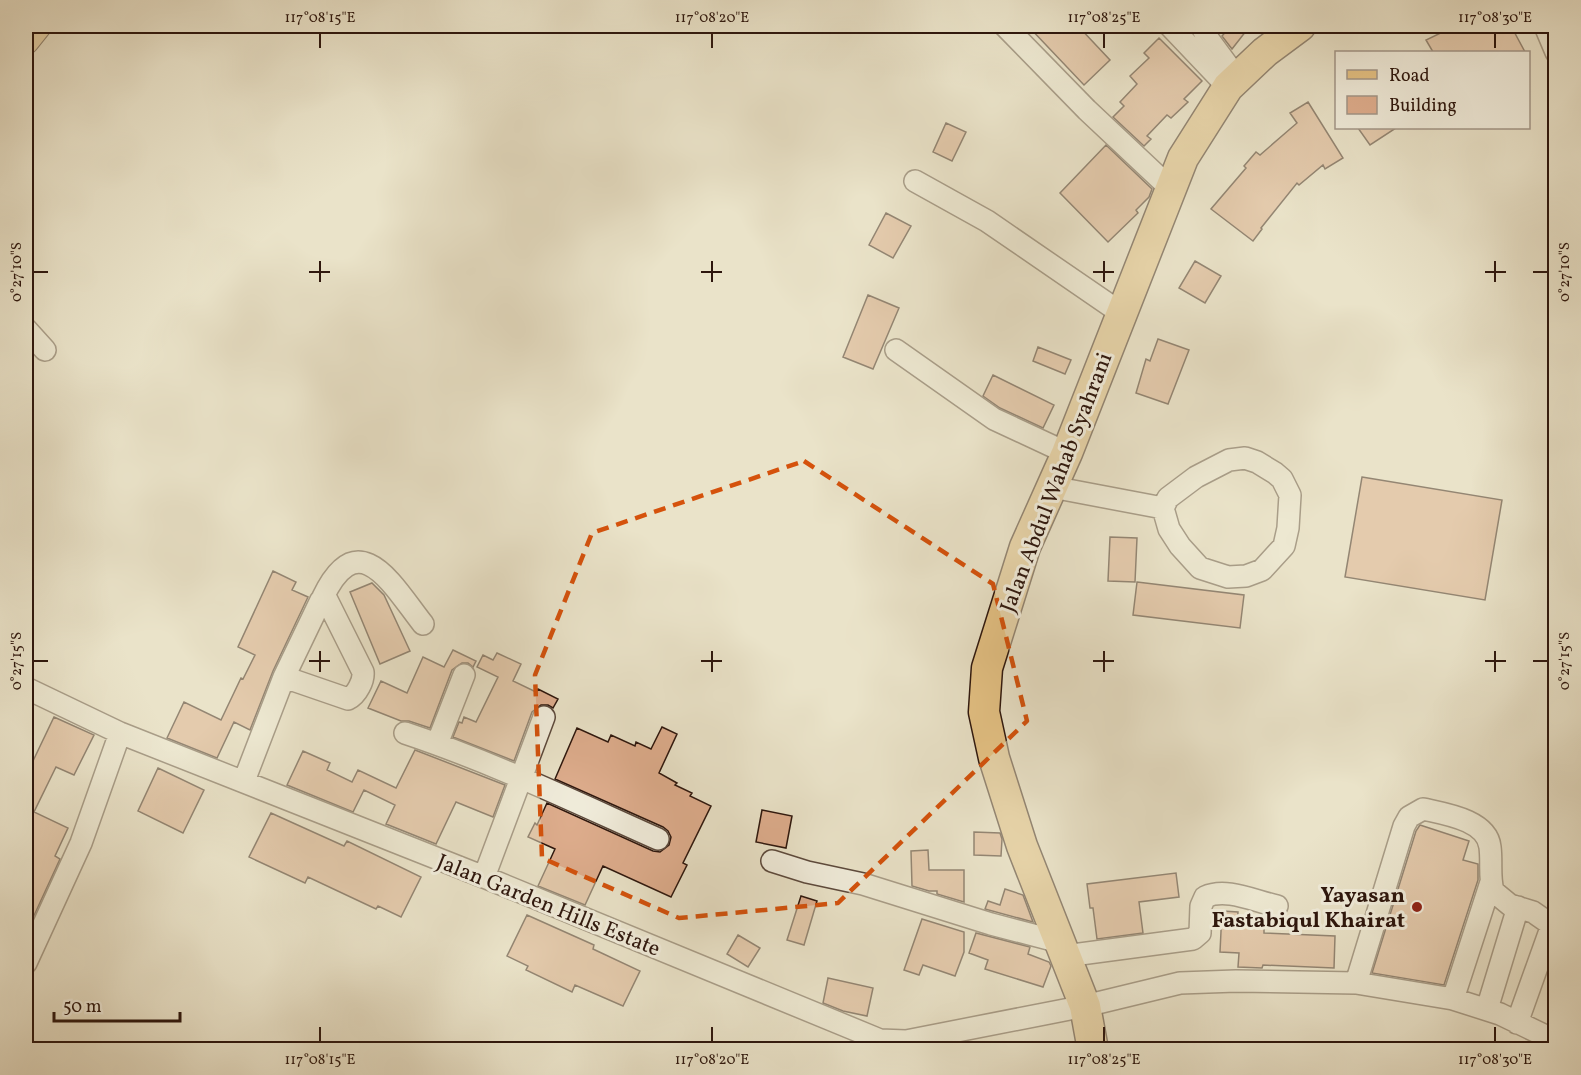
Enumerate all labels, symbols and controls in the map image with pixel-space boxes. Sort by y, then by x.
text: 117°08'15"E [284,8,356,29]
text: 117°08'20"E [675,8,749,29]
text: 117°08'25"E [1067,8,1141,29]
text: 117°08'30"E [1458,8,1532,29]
legend [1335,51,1530,129]
text: Road [1389,64,1430,89]
text: Building [1389,94,1457,119]
text: 0°27'10"S [7,242,28,302]
text: 0°27'10"S [1555,242,1576,302]
street label: Jalan Abdul Wahab Syahrani [993,349,1121,617]
text: 0°27'15"S [7,632,28,690]
text: 0°27'15"S [1555,632,1576,690]
street label: Jalan Garden Hills Estate [431,847,665,965]
place label: Yayasan Fastabiqul Khairat [1212,881,1405,937]
marker: Yayasan Fastabiqul Khairat [1410,900,1424,914]
scale bar [54,985,180,1023]
text: 50 m [63,995,102,1020]
text: 117°08'15"E [284,1050,356,1071]
text: 117°08'20"E [675,1050,749,1071]
text: 117°08'25"E [1067,1050,1141,1071]
text: 117°08'30"E [1458,1050,1532,1071]

